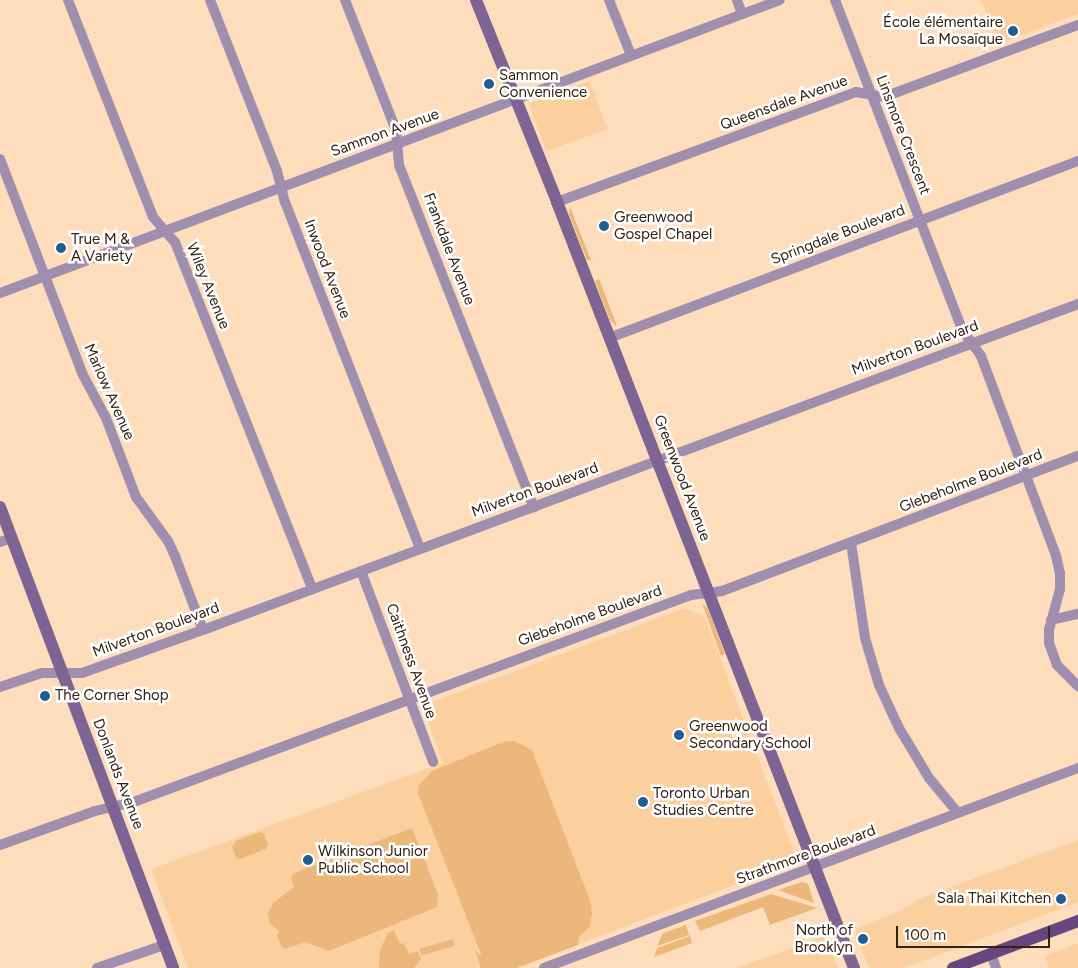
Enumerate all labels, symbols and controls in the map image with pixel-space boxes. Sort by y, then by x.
place label: École élémentaire La Mosaïque [883,13,1003,48]
marker: École élémentaire La Mosaïque [1007,25,1019,37]
place label: Sammon Convenience [499,66,587,101]
street label: Queensdale Avenue [718,72,850,134]
street label: Linsmore Crescent [872,73,934,197]
marker: Sammon Convenience [483,78,495,90]
street label: Sammon Avenue [328,105,442,161]
street label: Frankdale Avenue [419,190,479,308]
street label: Springdale Boulevard [768,201,908,269]
place label: Greenwood Gospel Chapel [614,208,712,243]
street label: Inwood Avenue [300,217,354,321]
marker: Greenwood Gospel Chapel [598,220,610,232]
place label: True M & A Variety [71,230,133,265]
street label: Wiley Avenue [183,240,233,332]
marker: True M & A Variety [55,242,67,254]
street label: Milverton Boulevard [849,317,981,379]
street label: Marlow Avenue [80,341,138,443]
street label: Greenwood Avenue [650,413,714,543]
street label: Glebeholme Boulevard [897,445,1045,517]
street label: Milverton Boulevard [469,459,601,521]
street label: Glebeholme Boulevard [516,582,664,650]
street label: Milverton Boulevard [90,599,222,661]
street label: Caithness Avenue [382,601,440,721]
place label: The Corner Shop [55,687,169,705]
marker: The Corner Shop [39,690,51,702]
street label: Donlands Avenue [89,716,147,832]
place label: Greenwood Secondary School [689,717,811,752]
marker: Greenwood Secondary School [673,729,685,741]
place label: Toronto Urban Studies Centre [653,784,754,819]
marker: Toronto Urban Studies Centre [637,796,649,808]
street label: Strathmore Boulevard [734,821,878,889]
place label: Wilkinson Junior Public School [318,842,428,877]
marker: Wilkinson Junior Public School [302,854,314,866]
place label: Sala Thai Kitchen [937,890,1051,908]
marker: Sala Thai Kitchen [1055,893,1067,905]
scale bar [898,916,1052,948]
place label: North of Brooklyn [795,921,853,956]
text: 100 m [904,926,946,944]
marker: North of Brooklyn [857,933,869,945]

